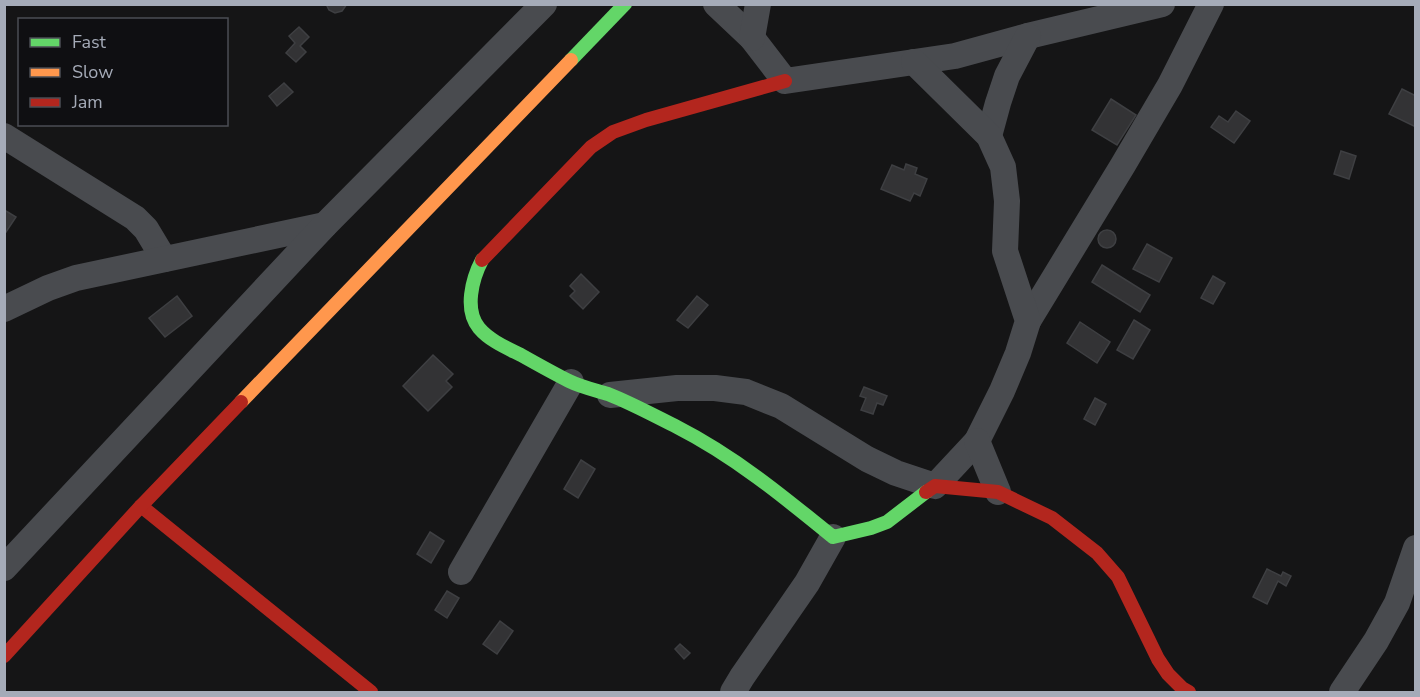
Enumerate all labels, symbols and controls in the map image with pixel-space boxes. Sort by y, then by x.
legend [18,18,228,126]
text: Fast [72,30,107,54]
text: Slow [72,60,113,84]
text: Jam [71,90,103,114]

